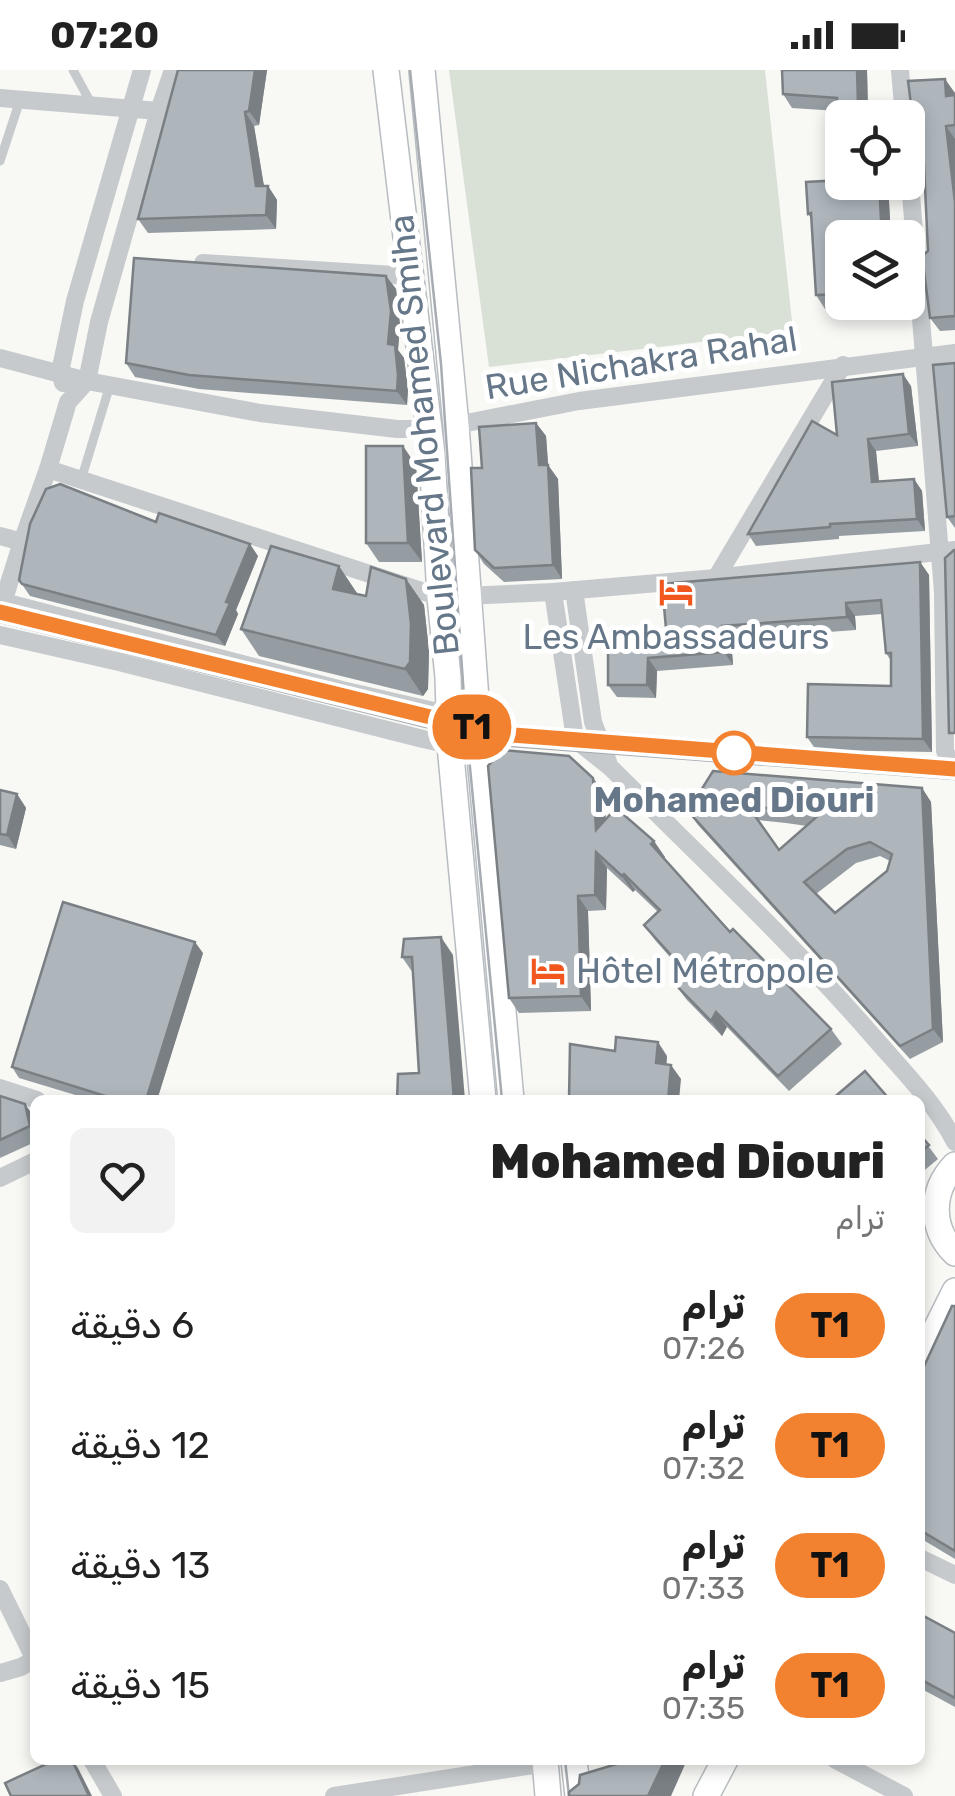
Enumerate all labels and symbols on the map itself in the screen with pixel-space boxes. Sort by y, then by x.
street label: Boulevard Mohamed Smiha [380,213,468,657]
street label: Rue Nichakra Rahal [482,318,800,408]
hotel icon: Les Ambassadeurs [657,573,695,611]
place label: Les Ambassadeurs [523,616,829,658]
line badge: T1 [427,694,517,760]
marker: Mohamed Diouri [713,732,755,774]
place label: Mohamed Diouri [594,779,874,821]
place label: Hôtel Métropole [576,950,834,992]
hotel icon: Hôtel Métropole [529,952,567,990]

